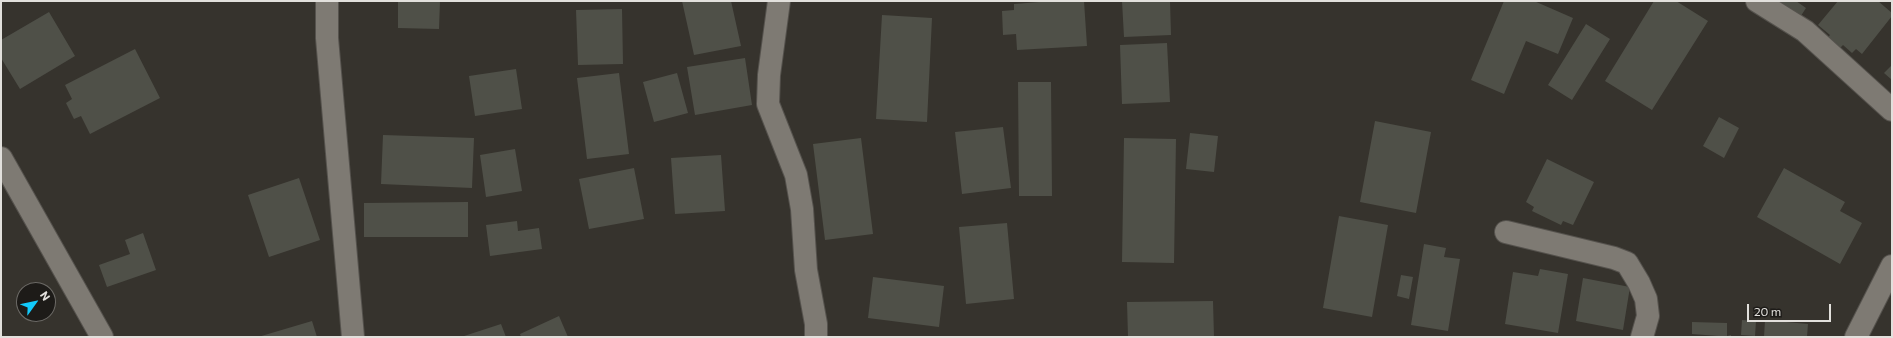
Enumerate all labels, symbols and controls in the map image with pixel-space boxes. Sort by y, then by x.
north arrow [16,282,56,322]
text: N [38,289,53,303]
scale bar [1749,296,1833,322]
text: 20 m [1754,304,1781,318]

